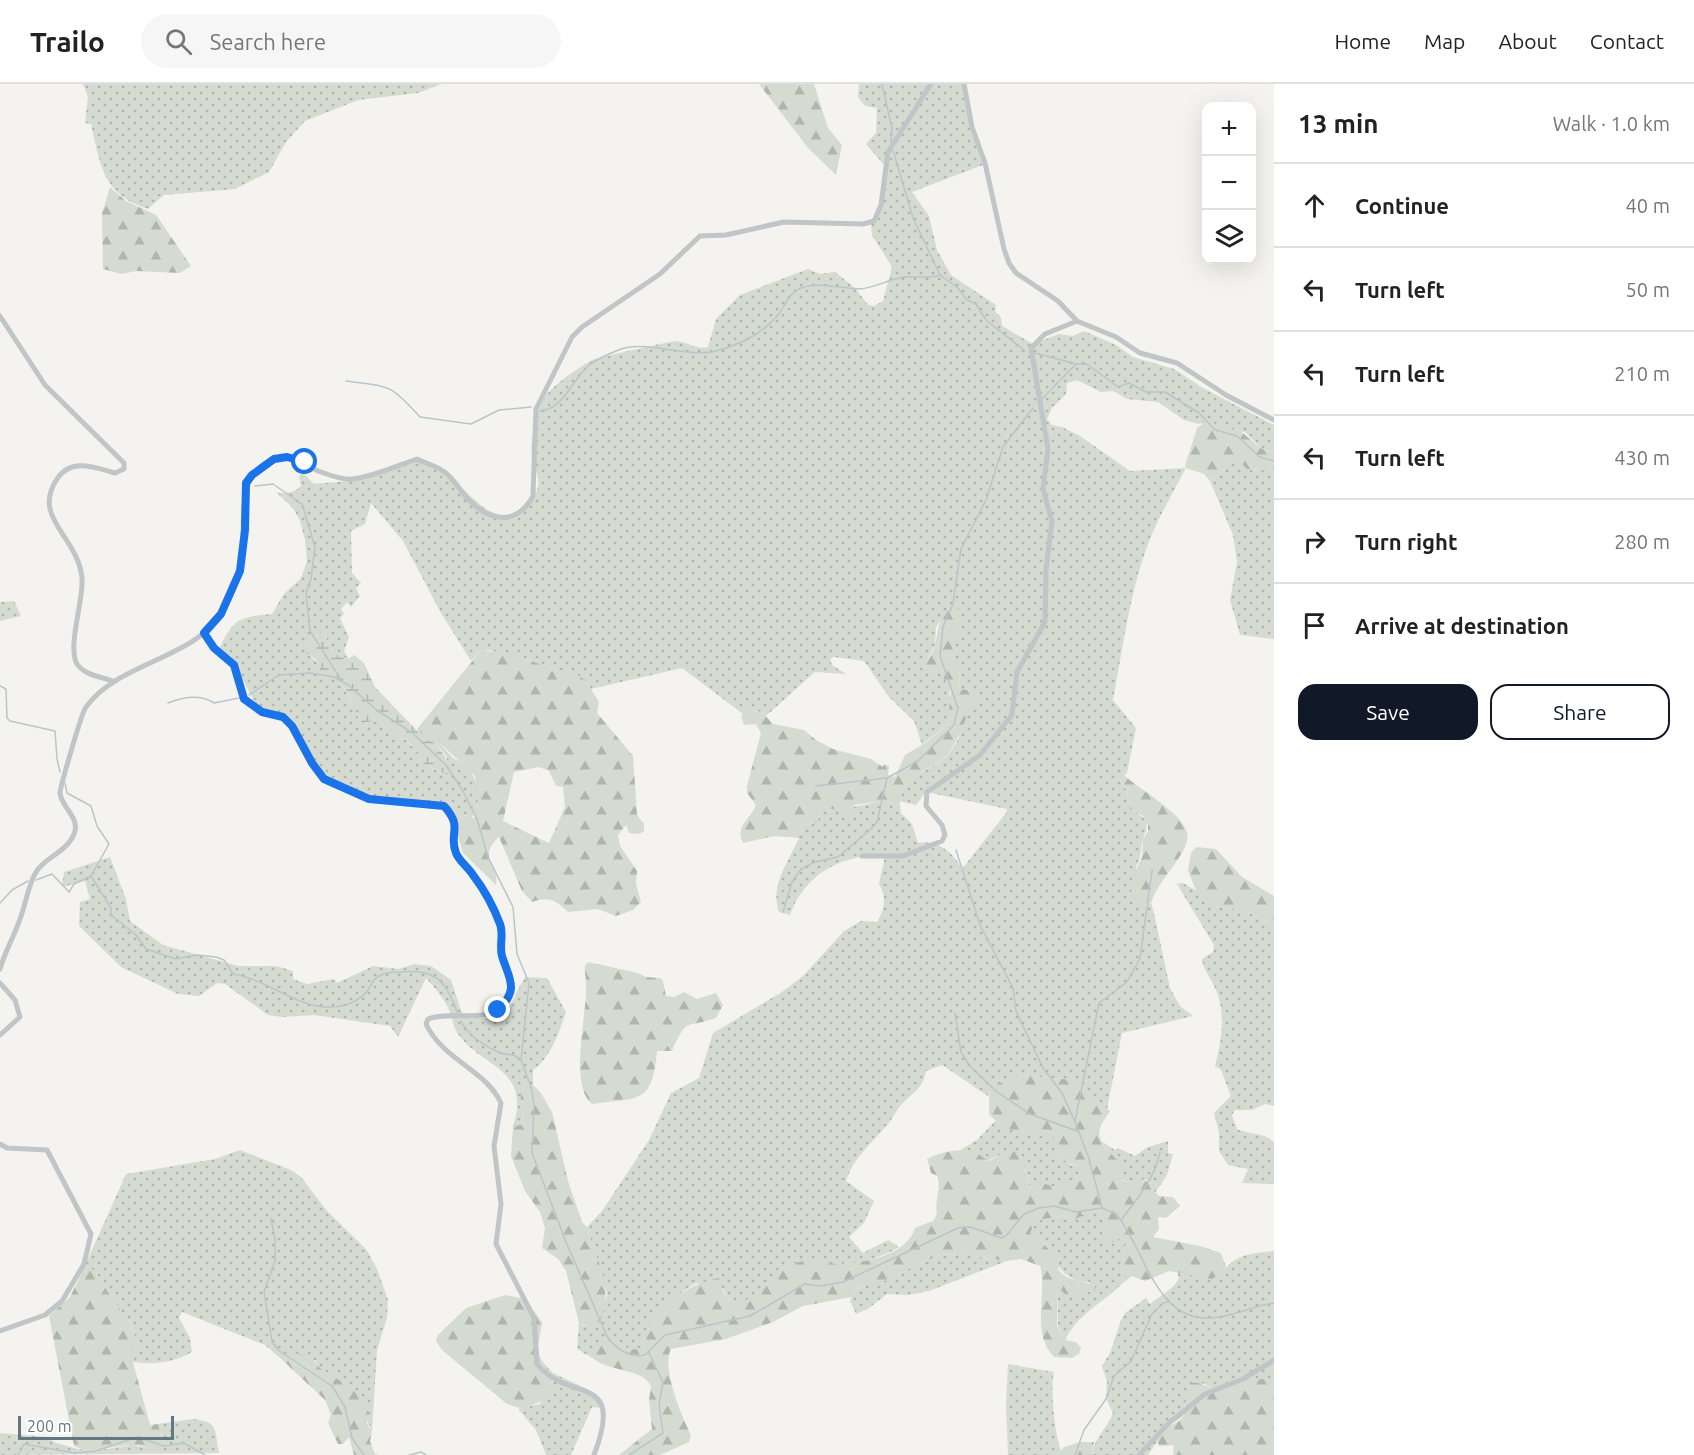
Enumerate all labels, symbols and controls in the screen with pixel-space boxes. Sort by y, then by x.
search box [141,14,561,68]
icon: search [162,25,195,58]
text: Trailo [30,26,105,57]
text: Search here [210,29,326,54]
text: Home [1334,29,1391,53]
text: Map [1424,29,1465,53]
text: About [1498,29,1557,53]
text: Contact [1590,29,1664,53]
map controls [1202,102,1256,264]
button: + [1202,102,1256,156]
text: 13 min [1298,109,1378,138]
text: Walk · 1.0 km [1553,112,1670,135]
button: − [1202,156,1256,210]
icon: ahead [1298,189,1331,222]
text: Continue [1355,193,1449,218]
text: 40 m [1626,194,1670,217]
button: layers [1202,210,1256,264]
icon: left [1298,273,1331,306]
text: Turn left [1355,277,1445,302]
text: 50 m [1626,278,1670,301]
icon: left [1298,357,1331,390]
text: Turn left [1355,361,1445,386]
text: 210 m [1614,362,1670,385]
icon: left [1298,441,1331,474]
text: Turn left [1355,445,1445,470]
text: 430 m [1614,446,1670,469]
route start [291,448,317,474]
icon: right [1298,525,1331,558]
text: Turn right [1355,529,1457,554]
text: 280 m [1614,530,1670,553]
icon: arrive [1298,609,1331,642]
text: Arrive at destination [1355,613,1569,638]
button: Save [1298,684,1478,740]
button: Share [1490,684,1670,740]
route end [484,996,510,1022]
scale bar [18,1413,174,1440]
text: 200 m [27,1417,72,1435]

